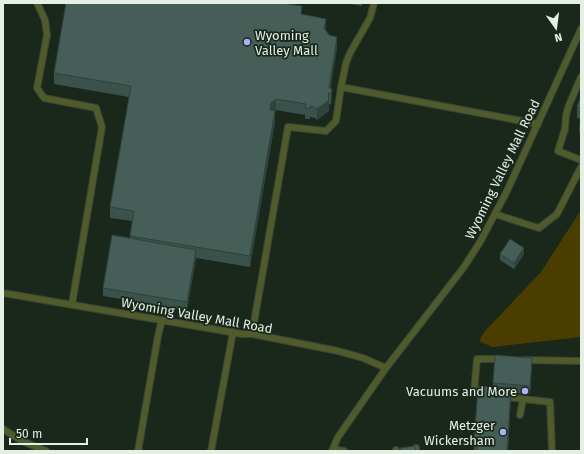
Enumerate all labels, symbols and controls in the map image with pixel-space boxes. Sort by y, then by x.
north arrow [536,8,576,48]
place label: Wyoming Valley Mall [255,28,318,58]
text: N [553,30,563,44]
marker: Wyoming Valley Mall [242,37,252,47]
street label: Wyoming Valley Mall Road [462,97,543,241]
street label: Wyoming Valley Mall Road [120,295,274,336]
place label: Vacuums and More [406,384,517,399]
marker: Vacuums and More [520,386,530,396]
place label: Metzger Wickersham [424,418,495,448]
scale bar [10,420,87,446]
text: 50 m [16,427,42,441]
marker: Metzger Wickersham [498,427,508,437]

